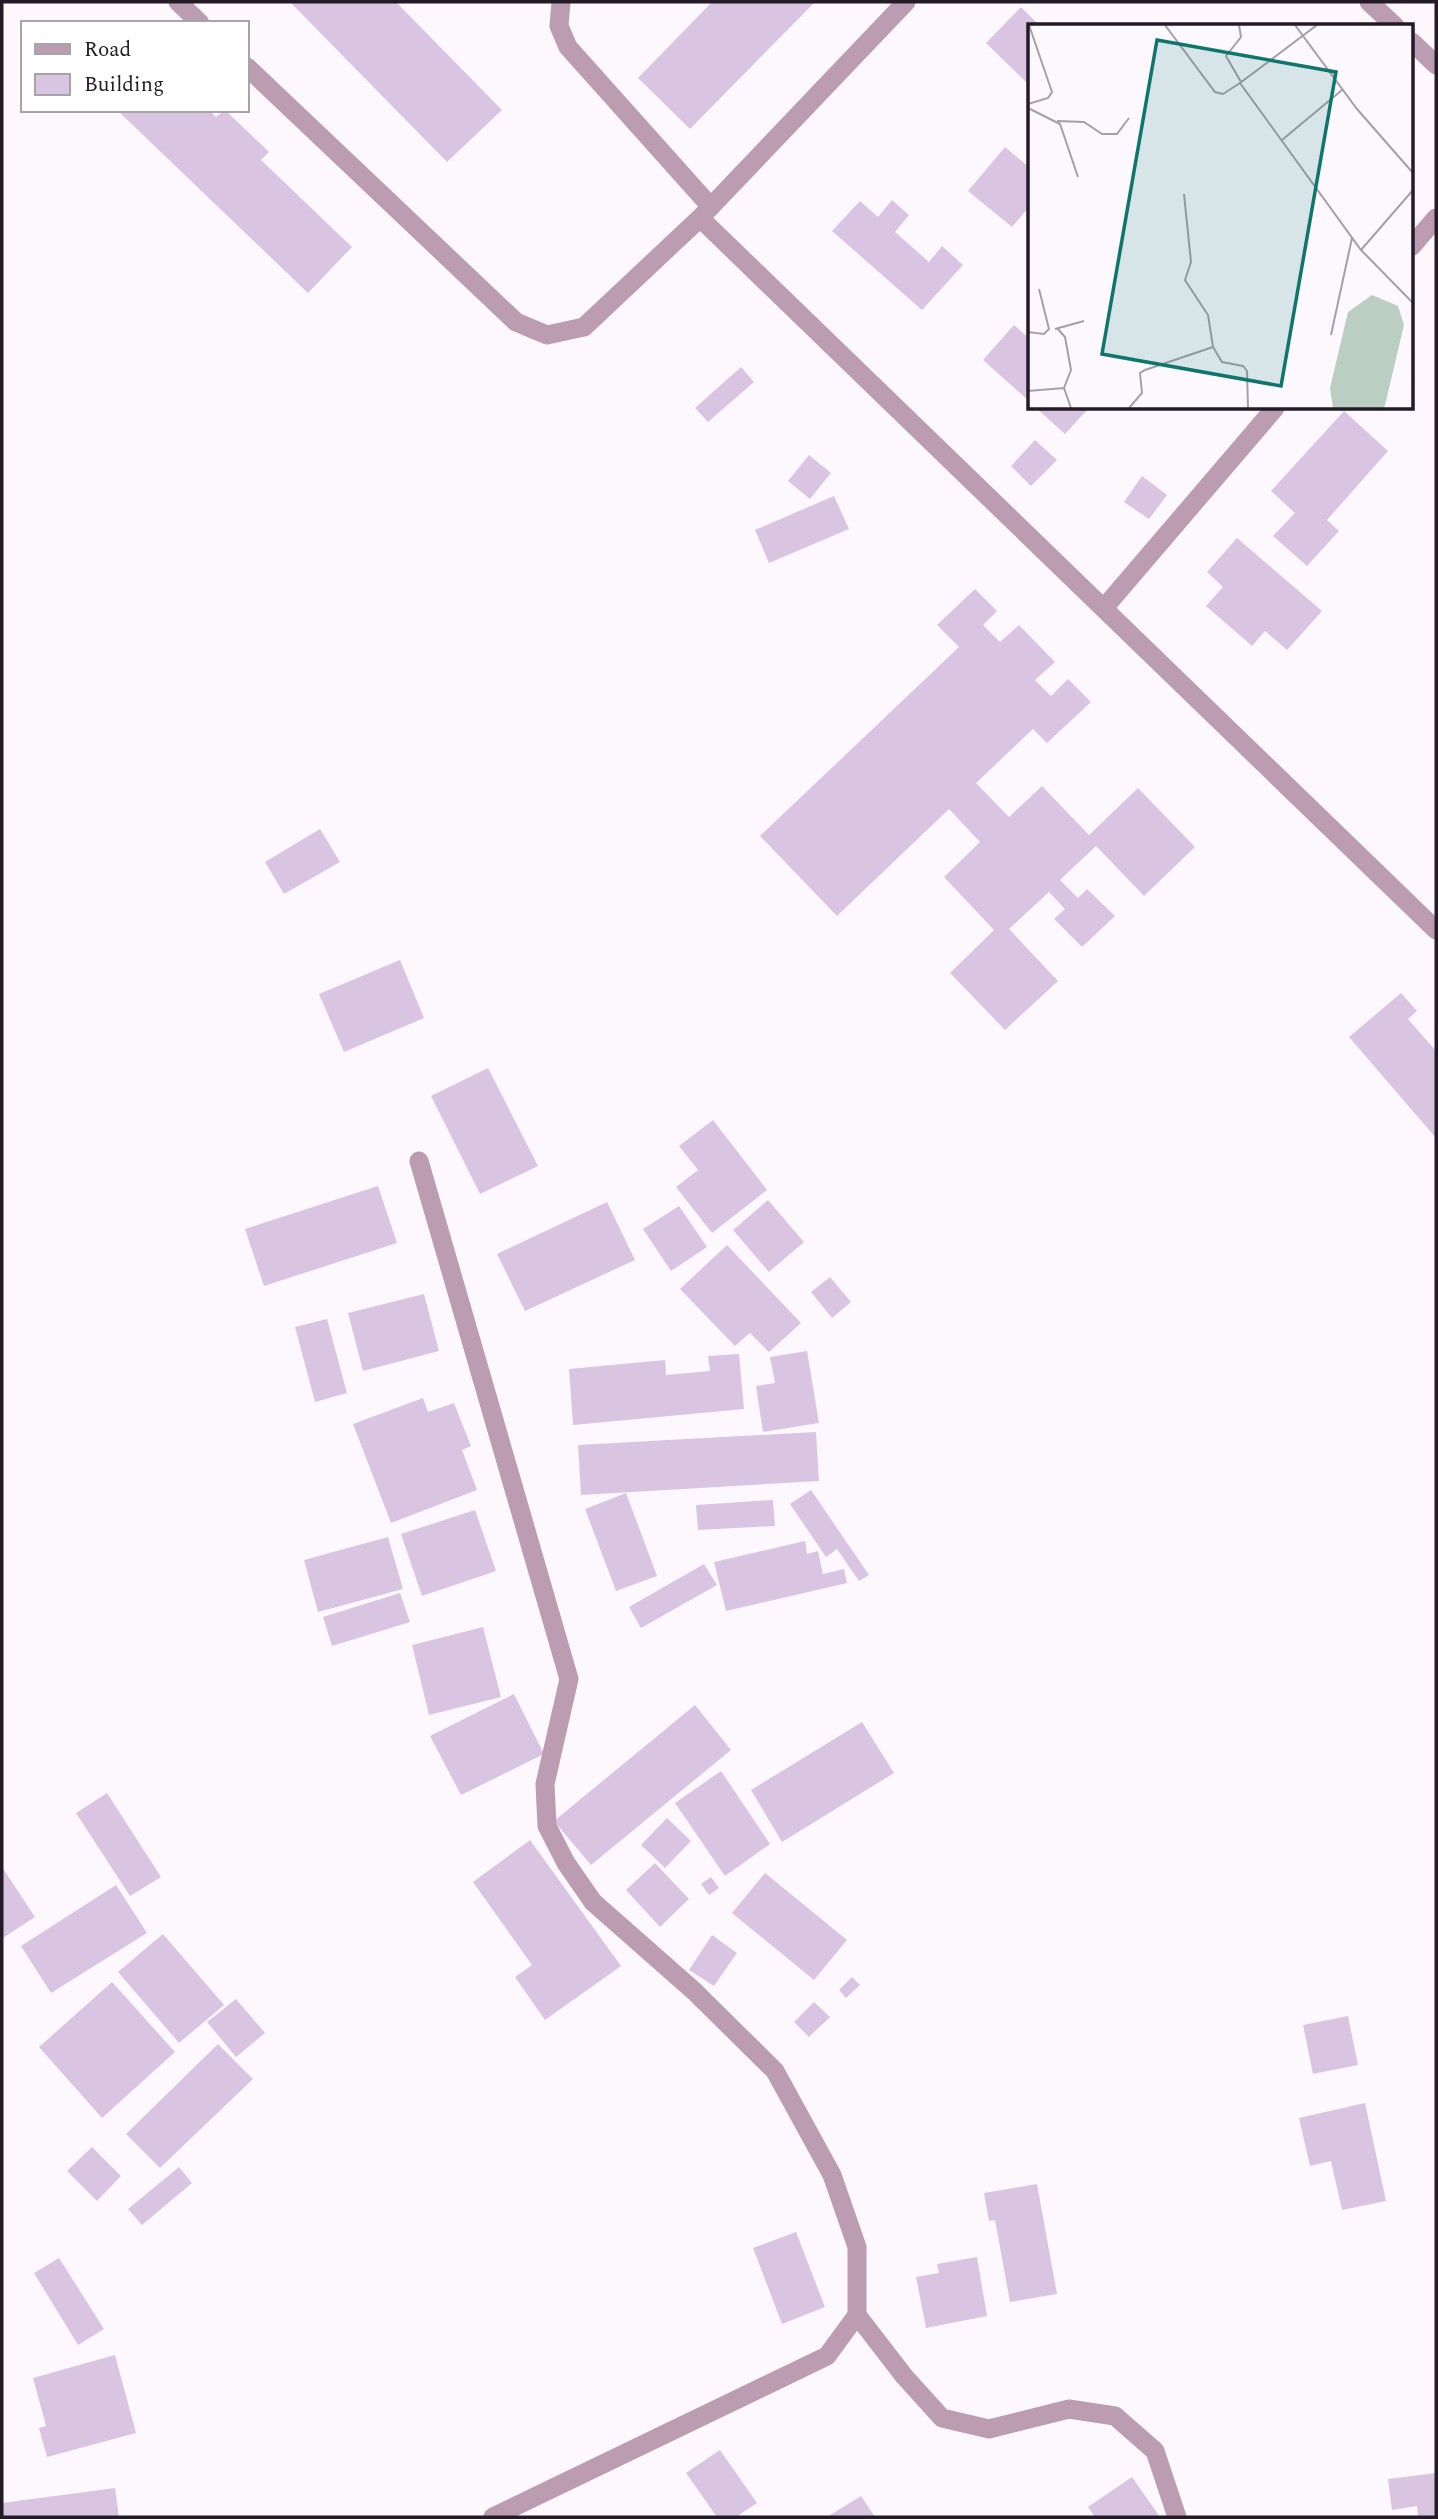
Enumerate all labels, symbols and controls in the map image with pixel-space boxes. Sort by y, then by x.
legend [21,21,248,112]
inset map [1028,24,1414,410]
text: Road [84,34,131,66]
text: Building [84,69,164,101]

